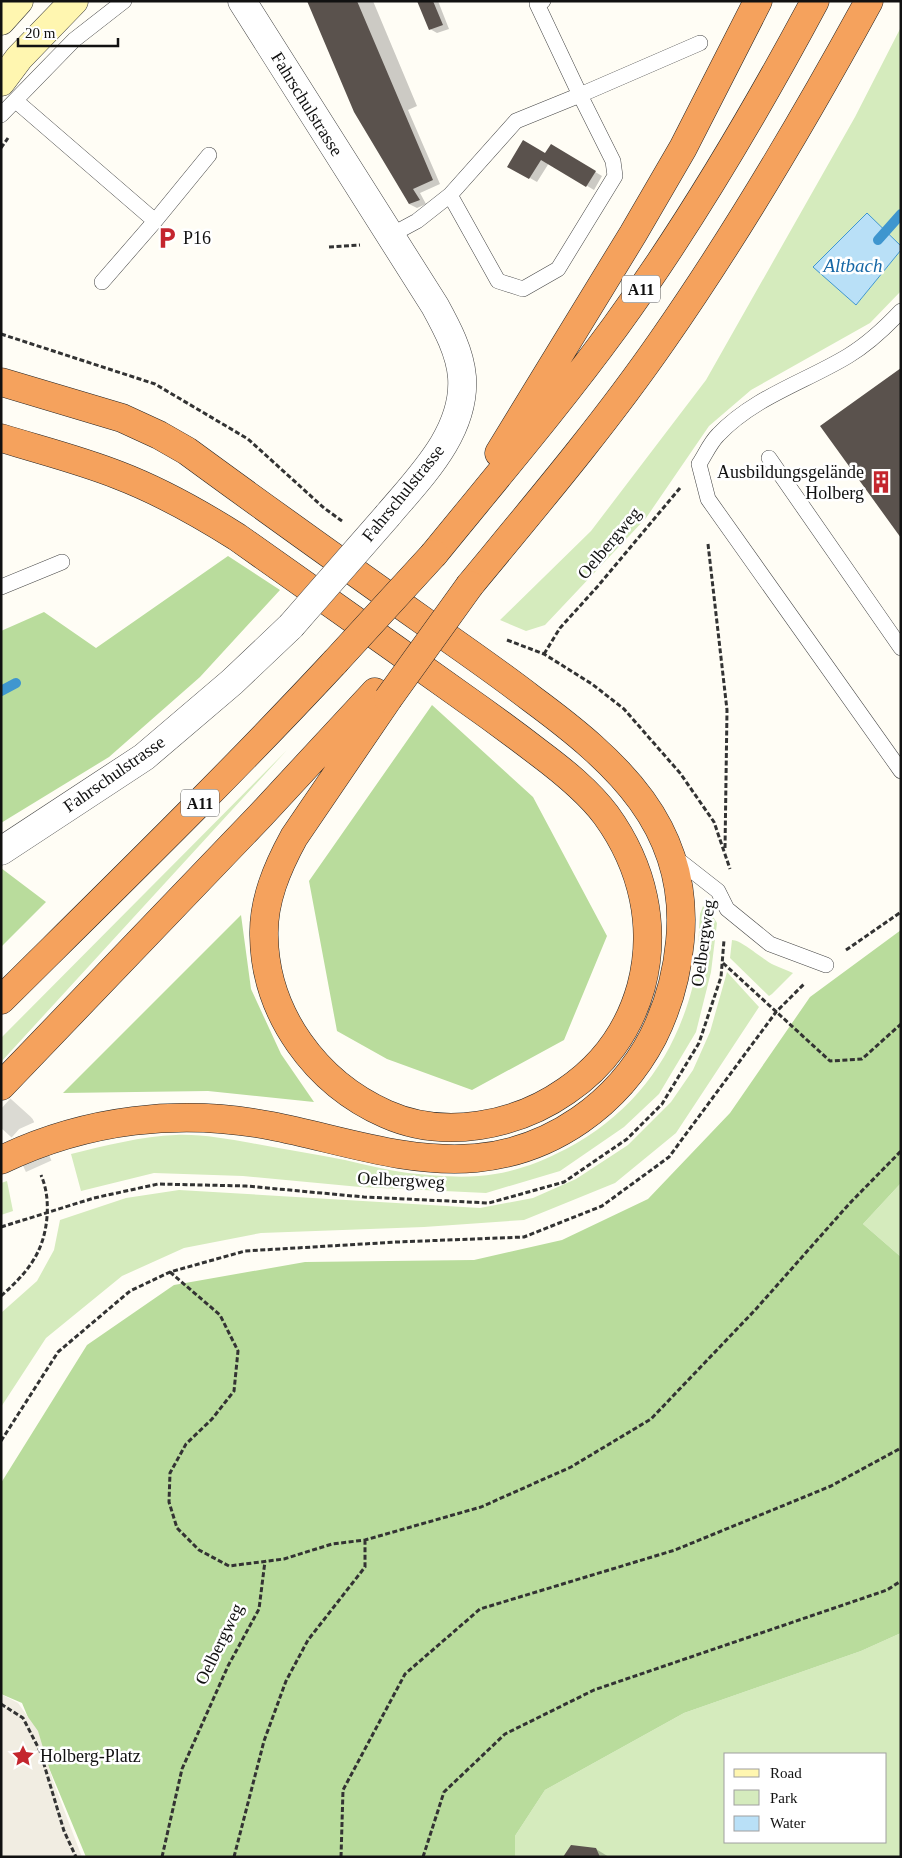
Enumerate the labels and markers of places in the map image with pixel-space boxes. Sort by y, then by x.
parking icon: P16 [154,225,180,251]
place label: P16 [183,228,211,248]
place label: Ausbildungsgelände Holberg [717,462,864,503]
building icon: Ausbildungsgelände Holberg [868,469,894,495]
place icon: Holberg-Platz [10,1743,36,1769]
place label: Holberg-Platz [40,1746,141,1766]

